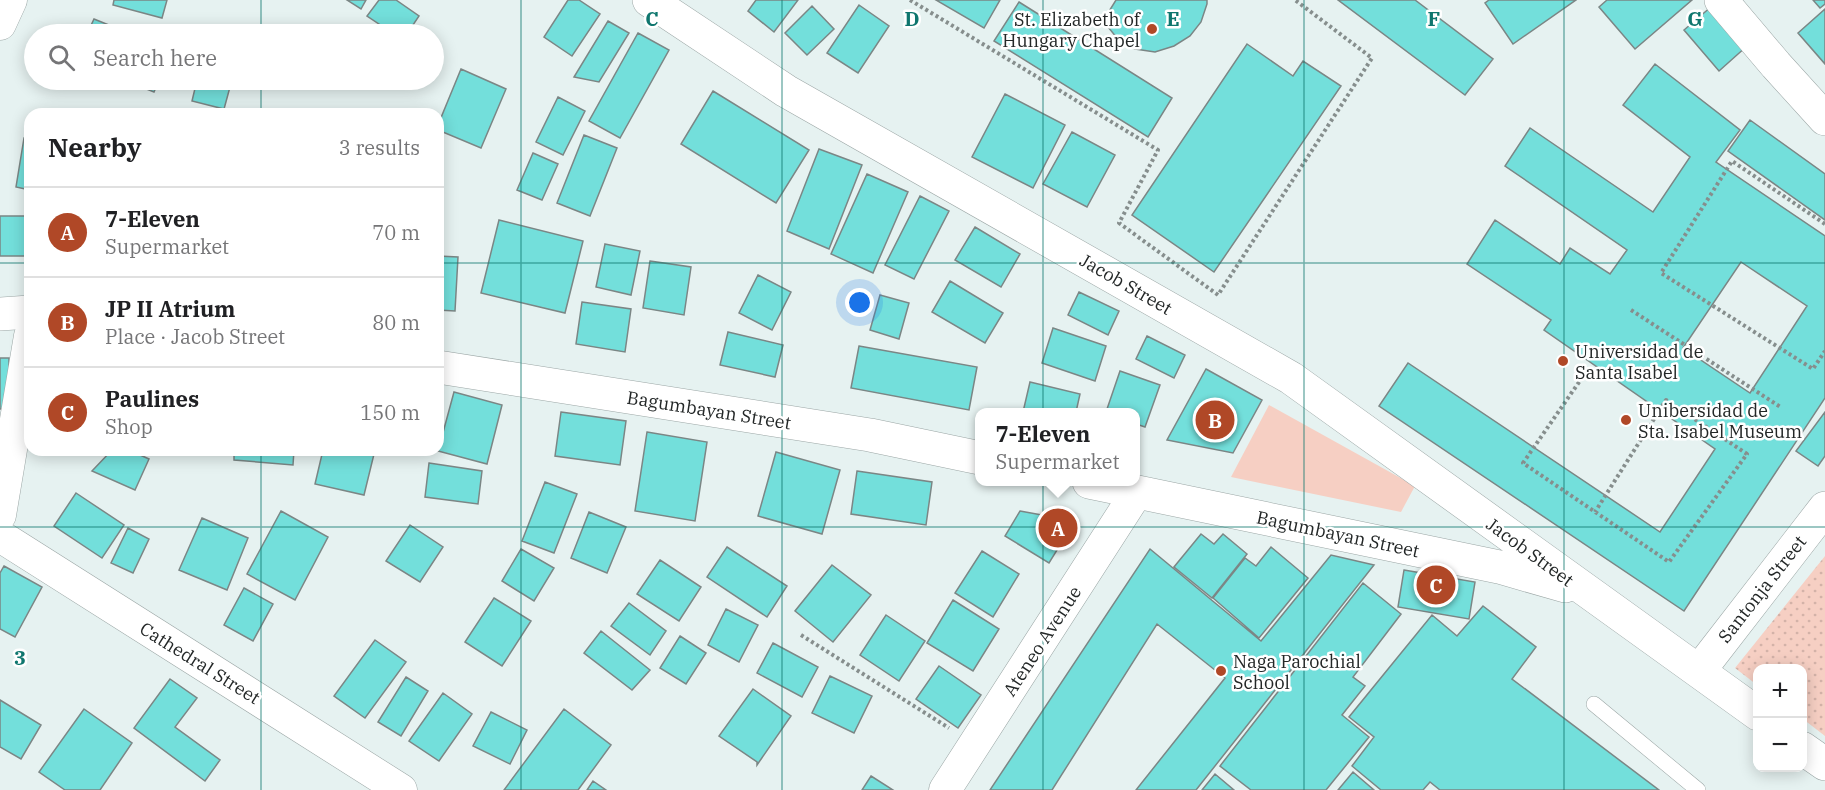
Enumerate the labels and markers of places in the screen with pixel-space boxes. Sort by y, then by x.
place label: St. Elizabeth of Hungary Chapel [1002,8,1142,52]
marker: St. Elizabeth of Hungary Chapel [1145,22,1159,36]
place label: Universidad de Santa Isabel [1575,340,1703,384]
marker: Universidad de Santa Isabel [1556,354,1570,368]
pin: B [1196,398,1234,442]
place label: Unibersidad de Sta. Isabel Museum [1638,399,1802,443]
marker: Unibersidad de Sta. Isabel Museum [1619,413,1633,427]
pin: A [1038,506,1078,550]
pin: C [1416,562,1456,608]
place label: Naga Parochial School [1233,650,1361,694]
marker: Naga Parochial School [1214,664,1228,678]

